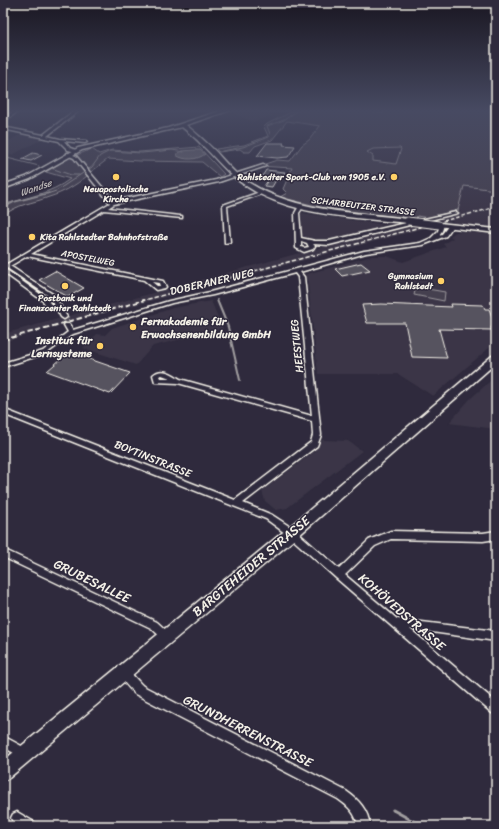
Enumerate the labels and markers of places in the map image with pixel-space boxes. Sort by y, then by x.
place label: Rahlstedter Sport-Club von 1905 e.V. [237,169,386,185]
marker: Neuapostolische Kirche [111,172,121,182]
marker: Rahlstedter Sport-Club von 1905 e.V. [389,172,399,182]
place label: Neuapostolische Kirche [83,181,149,207]
place label: Kita Rahlstedter Bahnhofstraße [39,229,168,245]
marker: Kita Rahlstedter Bahnhofstraße [27,232,37,242]
place label: Gymnasium Rahlstedt [387,268,434,294]
marker: Gymnasium Rahlstedt [436,276,446,286]
marker: Postbank und Finanzcenter Rahlstedt [60,281,70,291]
place label: Postbank und Finanzcenter Rahlstedt [18,290,111,316]
place label: Fernakademie für Erwachsenenbildung GmbH [140,312,271,344]
marker: Fernakademie für Erwachsenenbildung GmbH [128,322,138,332]
place label: Institut für Lernsysteme [31,331,93,363]
marker: Institut für Lernsysteme [95,341,105,351]

